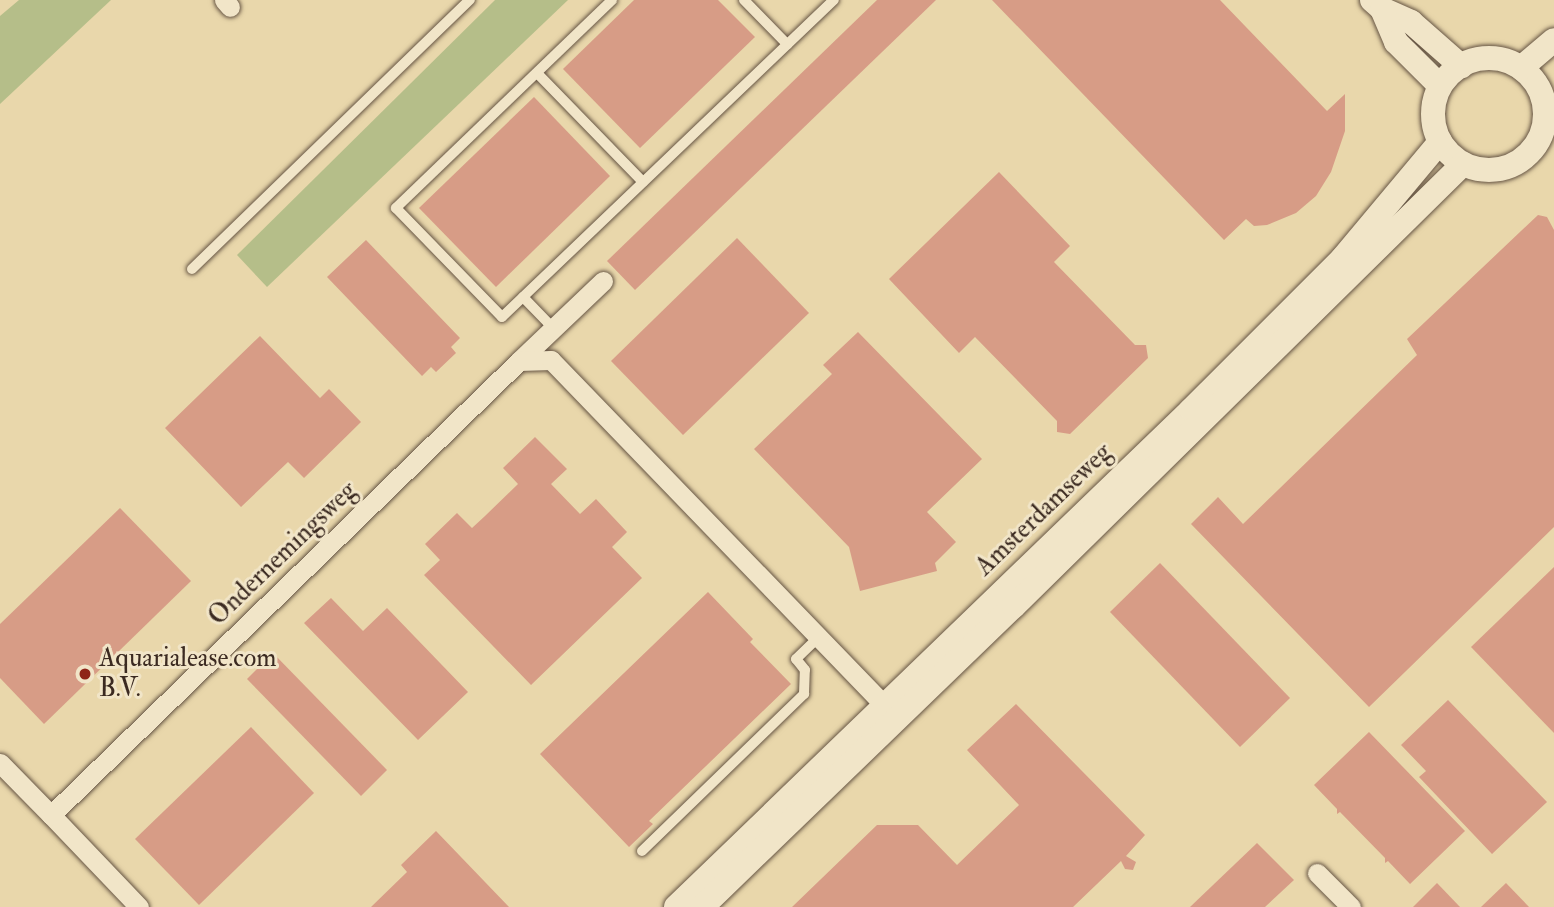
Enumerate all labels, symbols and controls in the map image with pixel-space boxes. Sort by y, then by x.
street label: Amsterdamseweg [969,437,1119,583]
street label: Ondernemingsweg [202,475,364,633]
place label: Aquarialease.com B.V. [99,643,276,704]
marker: Aquarialease.com B.V. [77,666,93,682]

